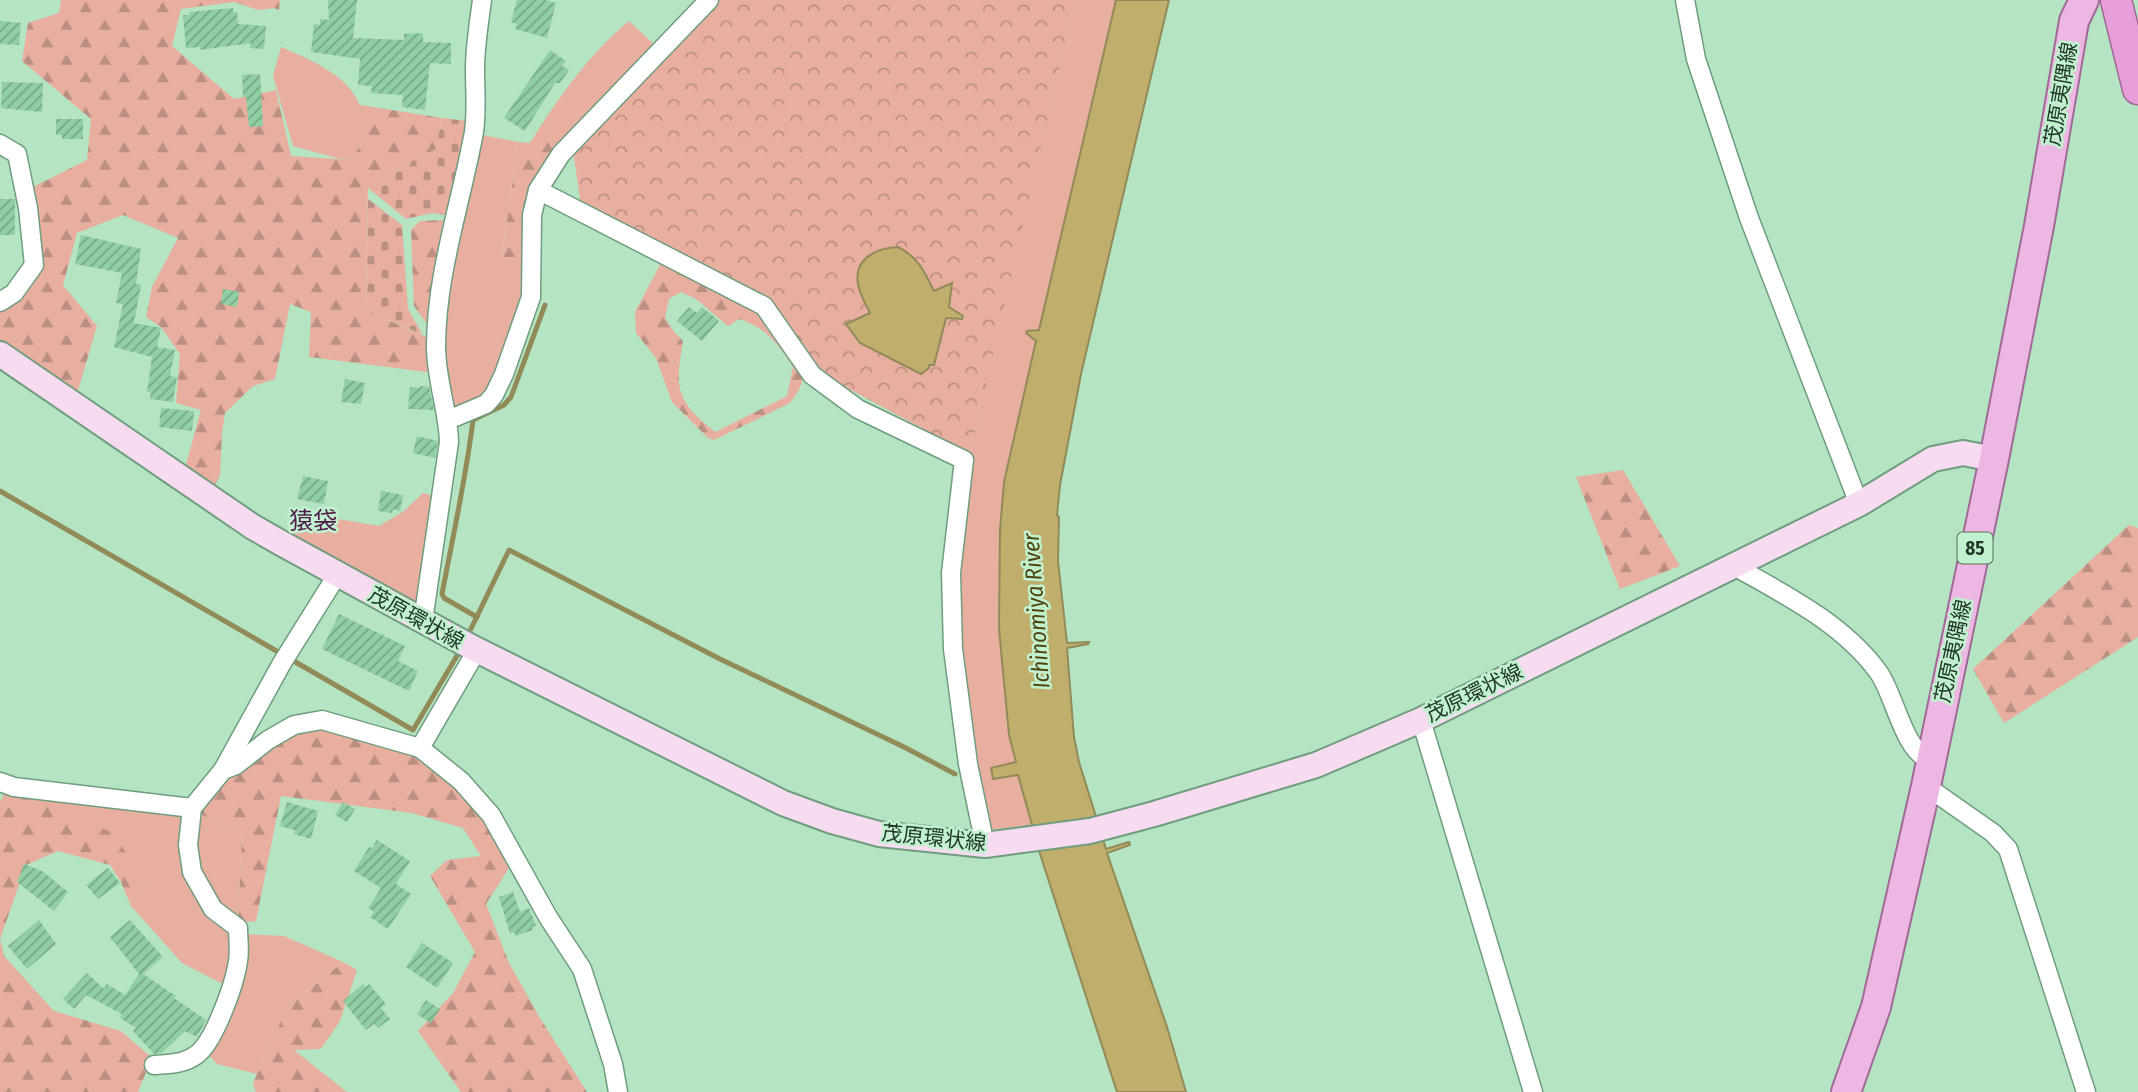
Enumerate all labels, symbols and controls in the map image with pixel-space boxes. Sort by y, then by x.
street label: 茂原夷隅線 [2039,40,2083,148]
district label: 猿袋 [289,507,337,535]
water label: Ichinomiya River [1017,531,1055,690]
road number: 85 [1958,533,1993,564]
street label: 茂原環状線 [364,581,468,655]
street label: 茂原夷隅線 [1929,597,1977,705]
street label: 茂原環状線 [1421,658,1527,728]
street label: 茂原環状線 [880,820,988,856]

